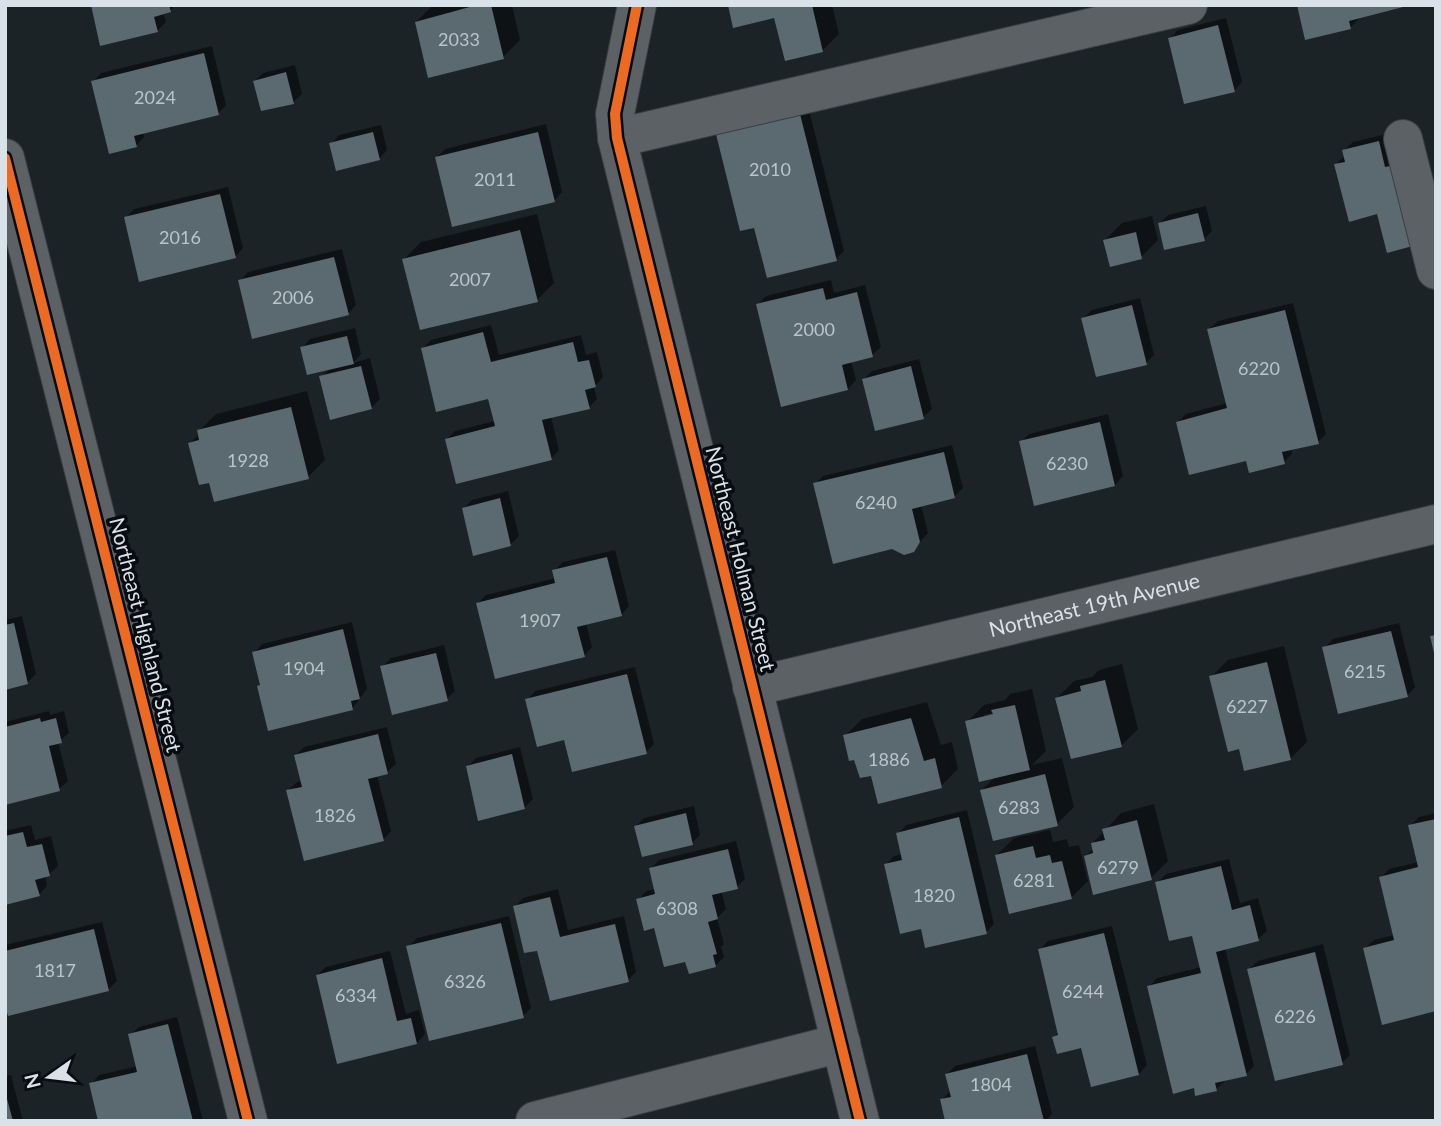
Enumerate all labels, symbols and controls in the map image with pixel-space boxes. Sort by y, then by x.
house number: 2033 [438,28,480,50]
house number: 2024 [134,86,176,108]
house number: 2010 [749,158,791,180]
house number: 2011 [474,168,516,190]
house number: 2016 [159,226,201,248]
house number: 2007 [449,268,491,290]
house number: 2006 [272,286,314,308]
house number: 2000 [793,318,835,340]
house number: 6220 [1238,357,1280,379]
street label: Northeast Holman Street [701,444,782,674]
house number: 1928 [227,449,269,471]
house number: 6230 [1046,452,1088,474]
house number: 6240 [855,491,897,513]
street label: Northeast Highland Street [105,515,188,755]
street label: Northeast 19th Avenue [986,567,1202,641]
house number: 1907 [519,609,561,631]
house number: 1904 [283,657,325,679]
house number: 6215 [1344,660,1386,682]
house number: 6227 [1226,695,1268,717]
house number: 1886 [868,748,910,770]
house number: 6283 [998,796,1040,818]
house number: 1826 [314,804,356,826]
house number: 6279 [1097,856,1139,878]
house number: 6281 [1013,869,1055,891]
house number: 1820 [913,884,955,906]
house number: 6308 [656,897,698,919]
house number: 1817 [34,959,76,981]
house number: 6326 [444,970,486,992]
house number: 6244 [1062,980,1104,1002]
house number: 6334 [335,984,377,1006]
house number: 6226 [1274,1005,1316,1027]
north arrow [14,1042,84,1112]
text: N [19,1071,45,1091]
house number: 1804 [970,1073,1012,1095]

